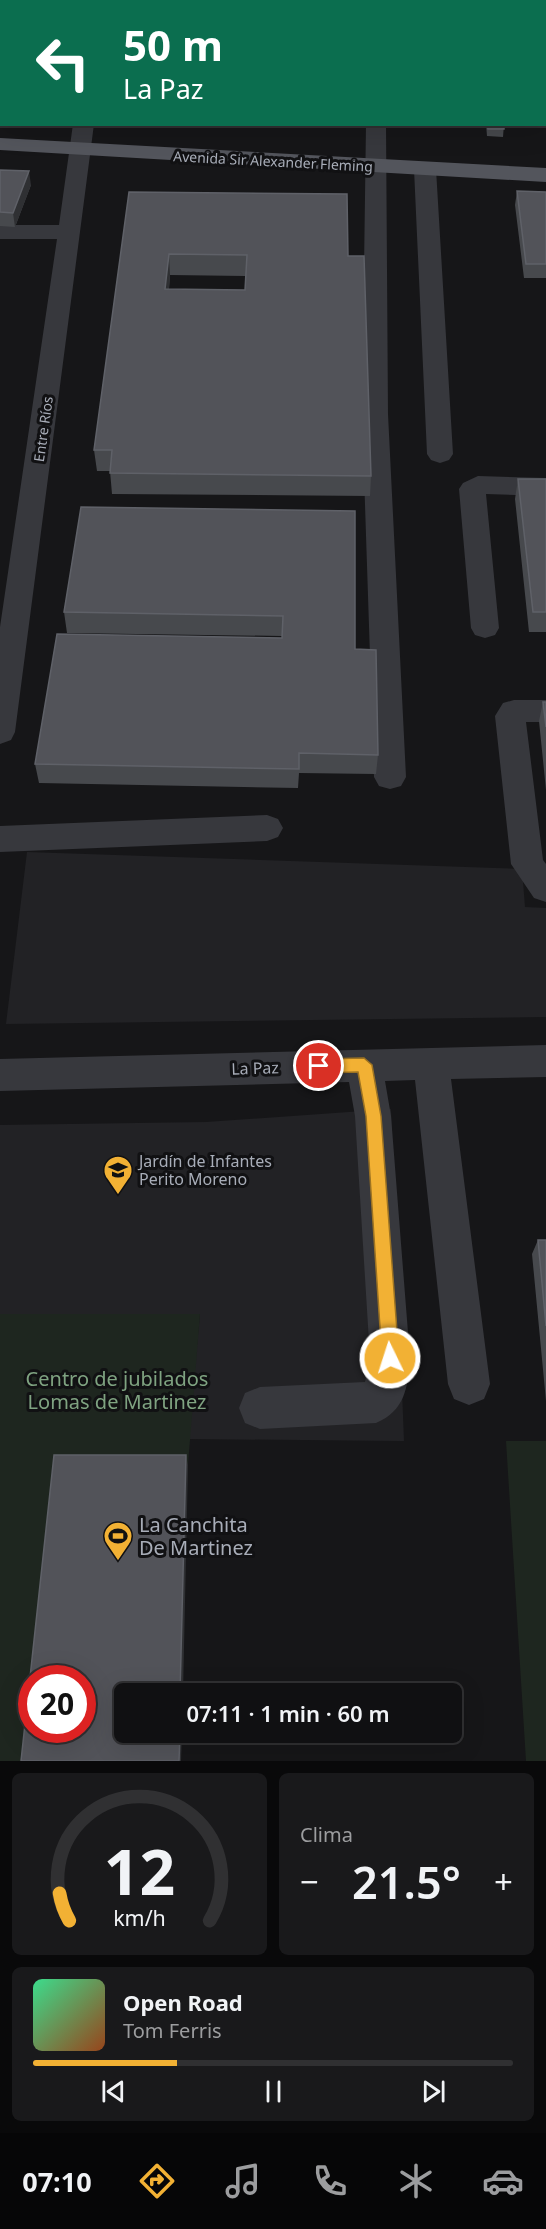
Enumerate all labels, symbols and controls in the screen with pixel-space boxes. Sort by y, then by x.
text: 50 m [123,16,223,73]
icon: left [24,24,102,102]
text: La Paz [123,70,204,107]
street label: Avenida Sir Alexander Fleming [173,146,373,176]
street label: Entre Ríos [29,395,57,463]
pin [293,1040,344,1091]
icon: arrive [302,1049,335,1082]
street label: La Paz [231,1056,279,1080]
place label: Jardín de Infantes Perito Moreno [137,1150,272,1190]
school or university icon: Jardín de Infantes Perito Moreno [102,1154,134,1196]
position arrow [358,1326,422,1390]
park label: Centro de jubilados Lomas de Martinez [26,1365,208,1415]
place label: La Canchita De Martinez [139,1511,253,1561]
sports icon: La Canchita De Martinez [102,1520,134,1562]
speed limit sign: 20 [18,1665,96,1743]
text: 07:11 · 1 min · 60 m [186,1698,390,1728]
text: Clima [300,1821,353,1848]
text: 12 [104,1828,175,1913]
text: 21.5° [352,1851,461,1912]
text: − [300,1859,319,1904]
text: + [494,1859,513,1904]
text: km/h [113,1903,166,1932]
text: Open Road [123,1987,243,2017]
text: Tom Ferris [123,2017,222,2044]
icon: previous [97,2075,130,2108]
icon: pause [257,2075,290,2108]
icon: next [417,2075,450,2108]
icon: directions [136,2160,178,2202]
icon: music [222,2160,264,2202]
icon: phone [309,2160,351,2202]
icon: climate [395,2160,437,2202]
icon: car [482,2160,524,2202]
text: 07:10 [22,2163,92,2200]

